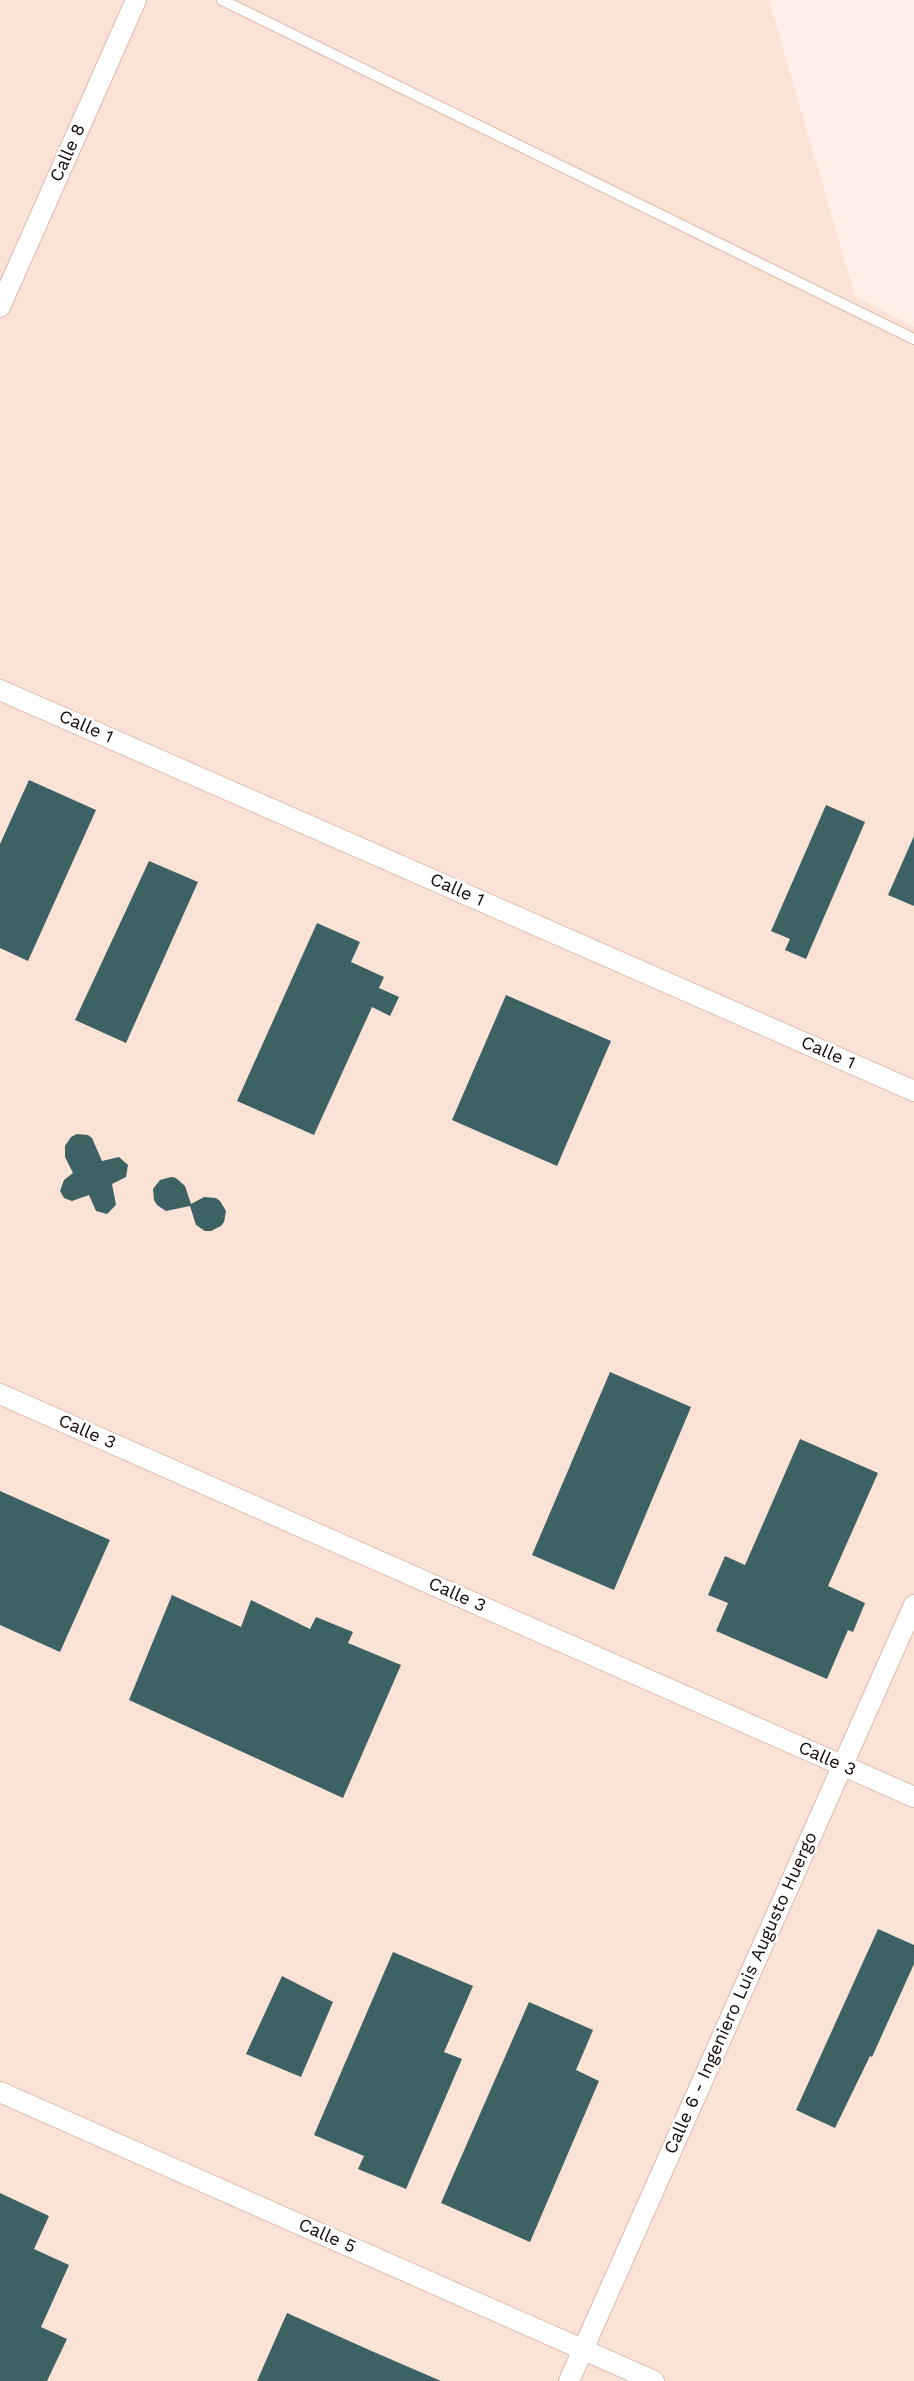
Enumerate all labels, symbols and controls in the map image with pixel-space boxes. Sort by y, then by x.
street label: Calle 8 [46,121,90,185]
street label: Calle 1 [56,706,116,748]
street label: Calle 1 [427,869,487,911]
street label: Calle 1 [798,1032,858,1074]
street label: Calle 3 [55,1410,119,1454]
street label: Calle 3 [425,1573,489,1617]
street label: Calle 3 [795,1737,859,1781]
street label: Calle 6 - Ingeniero Luis Augusto Huergo [660,1829,822,2157]
street label: Calle 5 [295,2214,359,2258]

